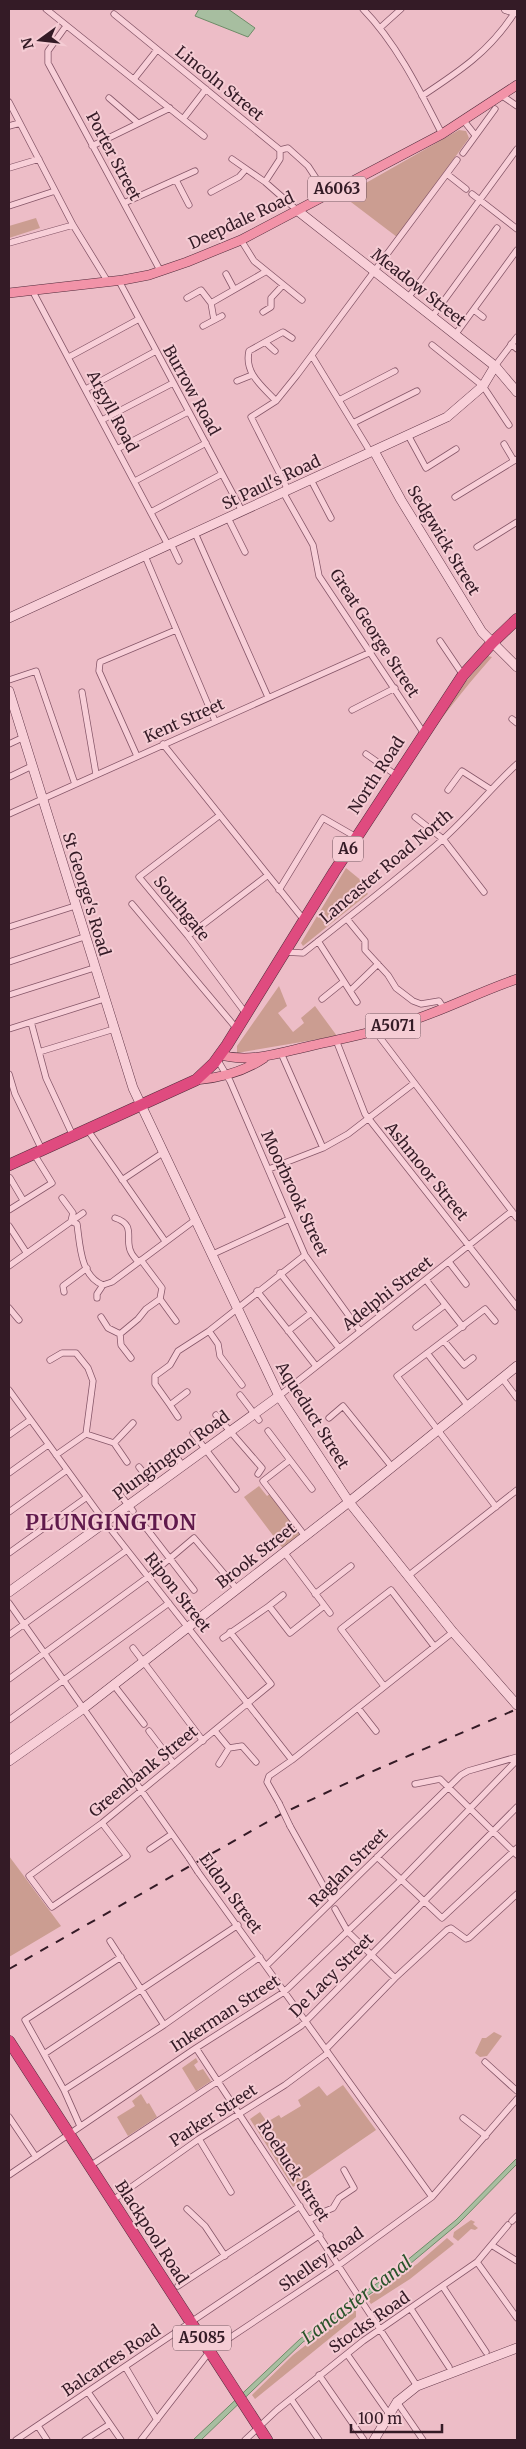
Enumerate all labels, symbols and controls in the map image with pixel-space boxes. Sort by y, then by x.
north arrow [15,15,65,65]
text: N [17,36,38,51]
street label: Lincoln Street [172,41,269,125]
street label: Porter Street [82,108,146,204]
road number: A6063 [308,176,366,202]
street label: Deepdale Road [185,187,297,253]
street label: Meadow Street [368,244,471,331]
street label: Burrow Road [159,341,225,439]
street label: Argyll Road [83,366,143,456]
street label: St Paul's Road [219,450,324,514]
street label: Sedgwick Street [403,482,485,599]
street label: Great George Street [326,565,424,702]
street label: Kent Street [141,693,228,747]
street label: North Road [344,732,409,817]
street label: Lancaster Road North [315,804,457,927]
street label: St George's Road [59,830,115,958]
road number: A6 [333,836,363,862]
street label: Southgate [150,871,214,945]
road number: A5071 [366,1014,420,1038]
street label: Ashmoor Street [380,1117,473,1225]
street label: Moorbrook Street [257,1127,333,1260]
street label: Adelphi Street [337,1251,437,1335]
street label: Aqueduct Street [271,1357,354,1473]
street label: Plungington Road [109,1406,233,1504]
district label: PLUNGINGTON [25,1509,197,1536]
street label: Brook Street [212,1517,301,1592]
street label: Ripon Street [141,1548,216,1637]
street label: Greenbank Street [85,1721,202,1821]
street label: Raglan Street [305,1823,392,1910]
street label: Eldon Street [195,1849,267,1938]
street label: De Lacy Street [285,1928,378,2021]
street label: Inkerman Street [167,1970,284,2056]
street label: Parker Street [165,2079,261,2151]
street label: Roebuck Street [254,2117,334,2226]
street label: Blackpool Road [111,2177,193,2288]
street label: Shelley Road [275,2222,367,2295]
water label: Lancaster Canal [297,2251,416,2349]
street label: Stocks Road [325,2287,413,2357]
street label: Balcarres Road [58,2320,164,2400]
road number: A5085 [173,2326,231,2350]
scale bar [351,2402,442,2434]
text: 100 m [358,2409,402,2428]

